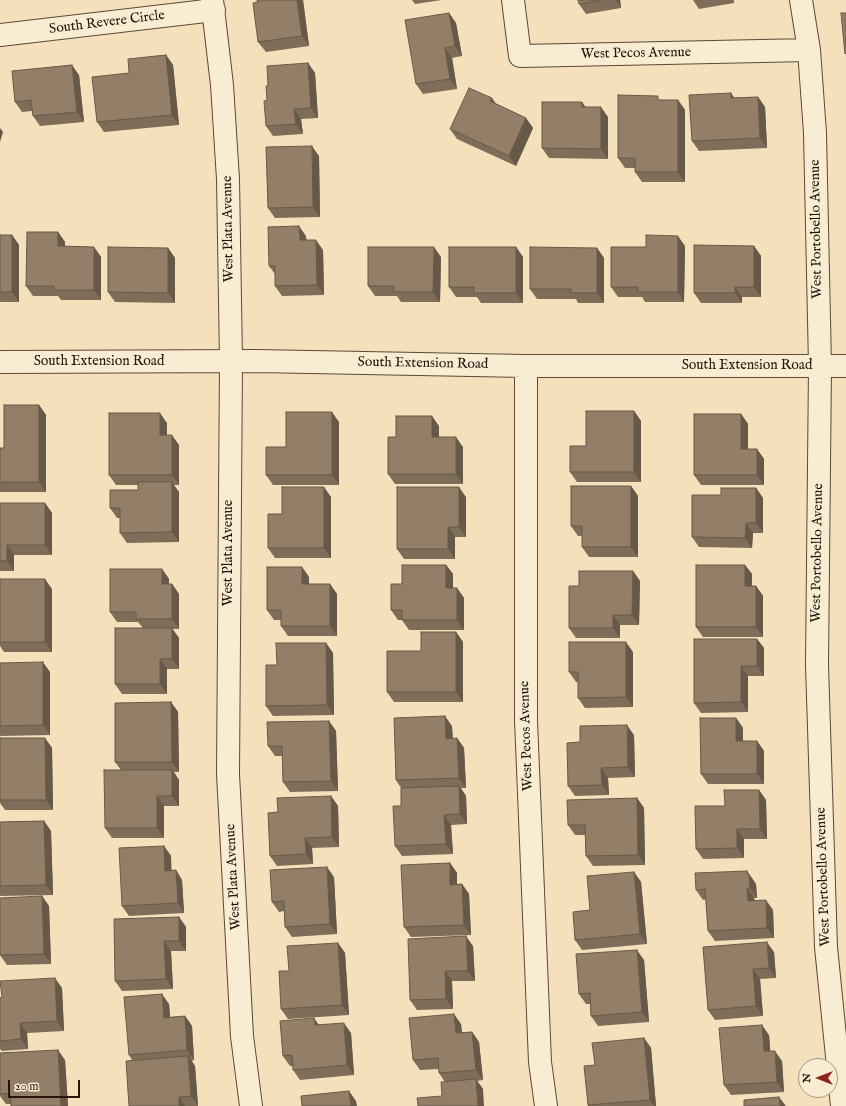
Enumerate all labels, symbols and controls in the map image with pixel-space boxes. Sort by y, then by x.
street label: South Revere Circle [48,8,166,38]
street label: West Pecos Avenue [581,45,691,63]
street label: West Portobello Avenue [807,159,827,299]
street label: West Plata Avenue [220,176,238,282]
street label: South Extension Road [34,354,164,370]
street label: South Extension Road [358,354,488,374]
street label: South Extension Road [682,358,812,374]
street label: West Portobello Avenue [808,483,828,623]
street label: West Plata Avenue [221,500,237,606]
street label: West Pecos Avenue [517,680,537,792]
street label: West Portobello Avenue [813,807,835,947]
street label: West Plata Avenue [223,823,245,931]
north arrow [798,1058,838,1098]
scale bar [10,1072,82,1098]
text: N [800,1073,814,1083]
text: 20 m [15,1079,38,1094]

